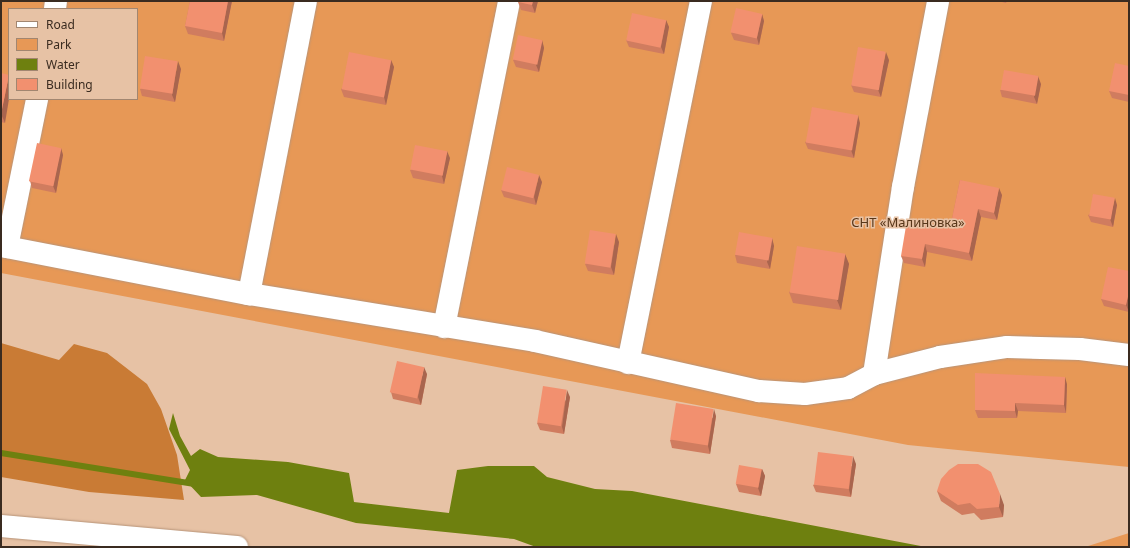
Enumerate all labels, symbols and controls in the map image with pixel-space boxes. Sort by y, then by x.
legend [8,8,138,100]
text: Road [46,16,75,33]
text: Park [46,36,71,53]
text: Water [46,56,80,73]
text: Building [46,76,93,93]
park label: СНТ «Малиновка» [851,214,965,230]

